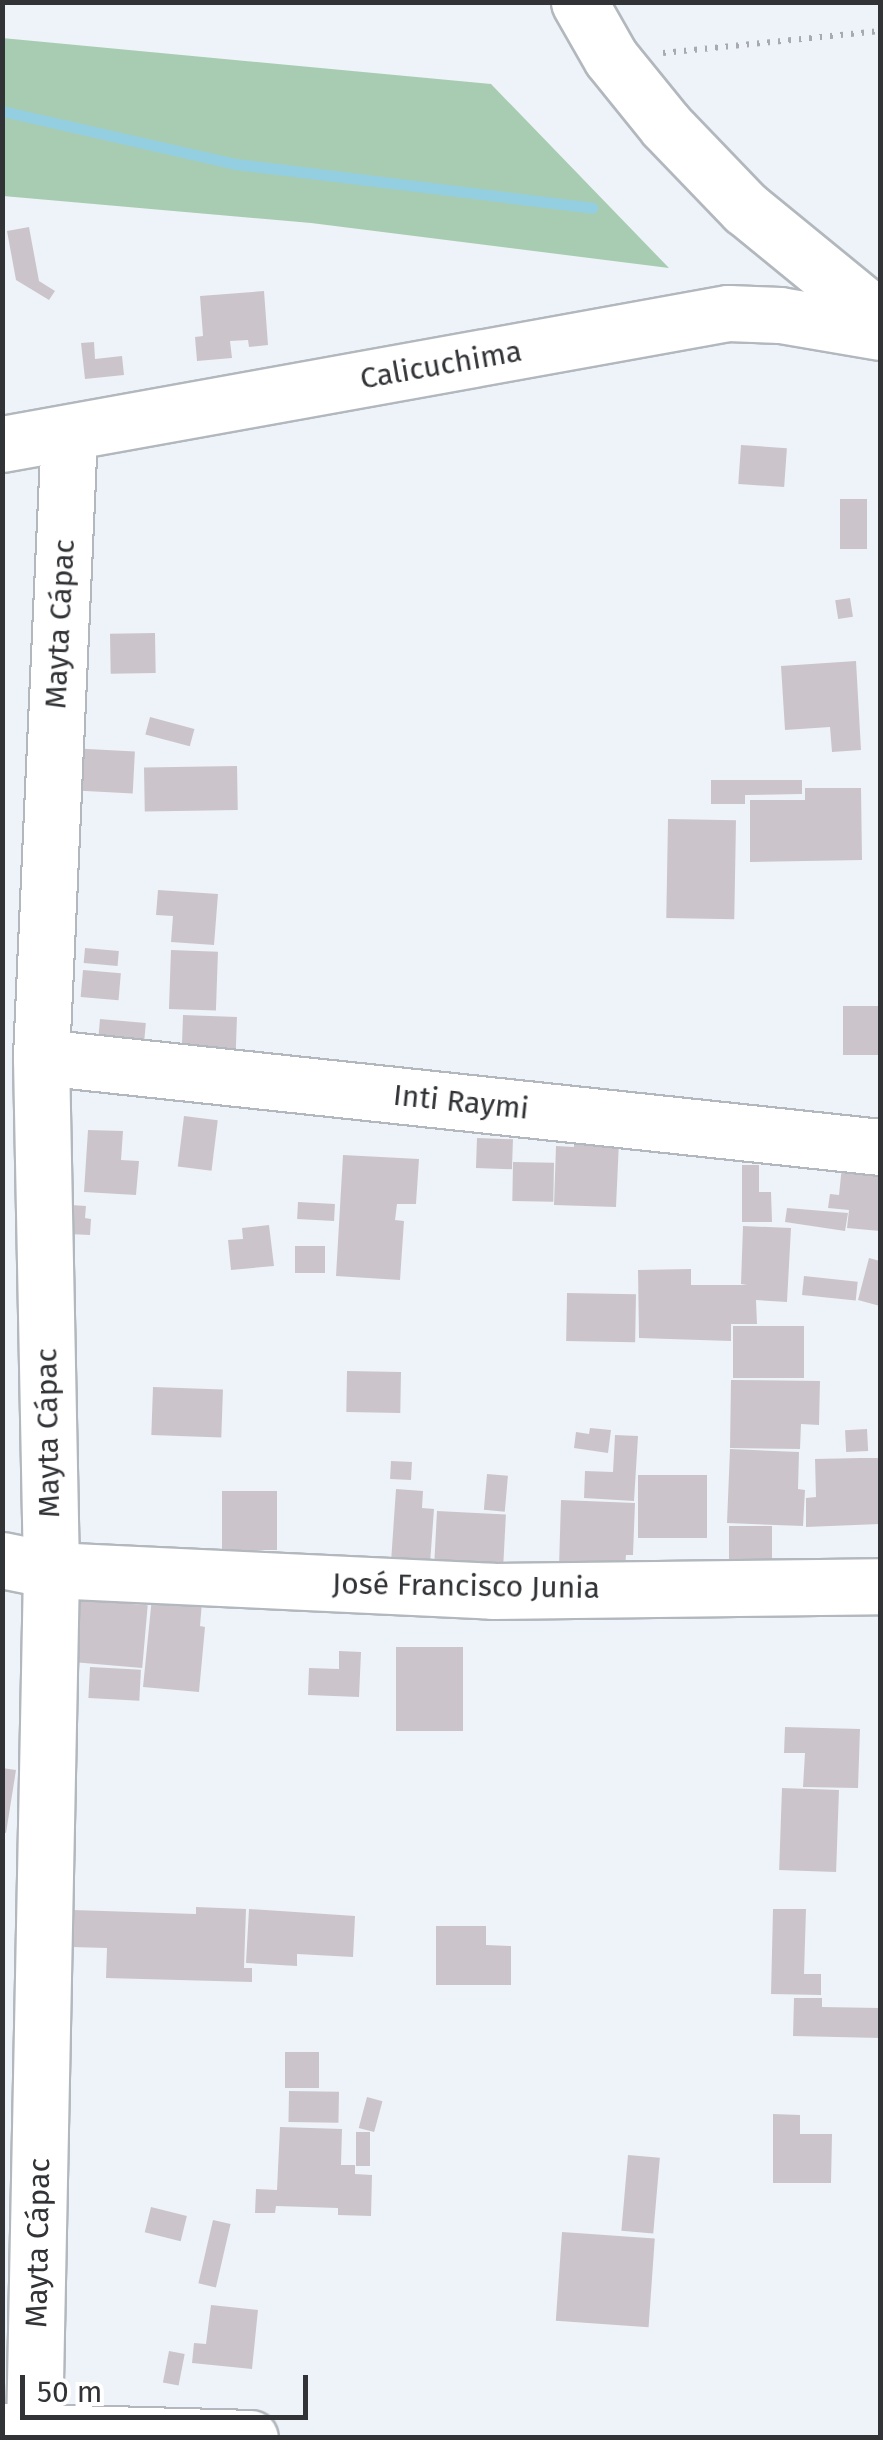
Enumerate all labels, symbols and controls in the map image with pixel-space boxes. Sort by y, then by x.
street label: Calicuchima [357,333,525,397]
street label: Mayta Cápac [38,538,82,710]
street label: Inti Raymi [391,1077,531,1127]
street label: Mayta Cápac [29,1348,67,1518]
street label: José Francisco Junia [332,1566,600,1606]
street label: Mayta Cápac [19,2158,57,2328]
scale bar [25,2355,312,2417]
text: 50 m [37,2374,102,2410]

